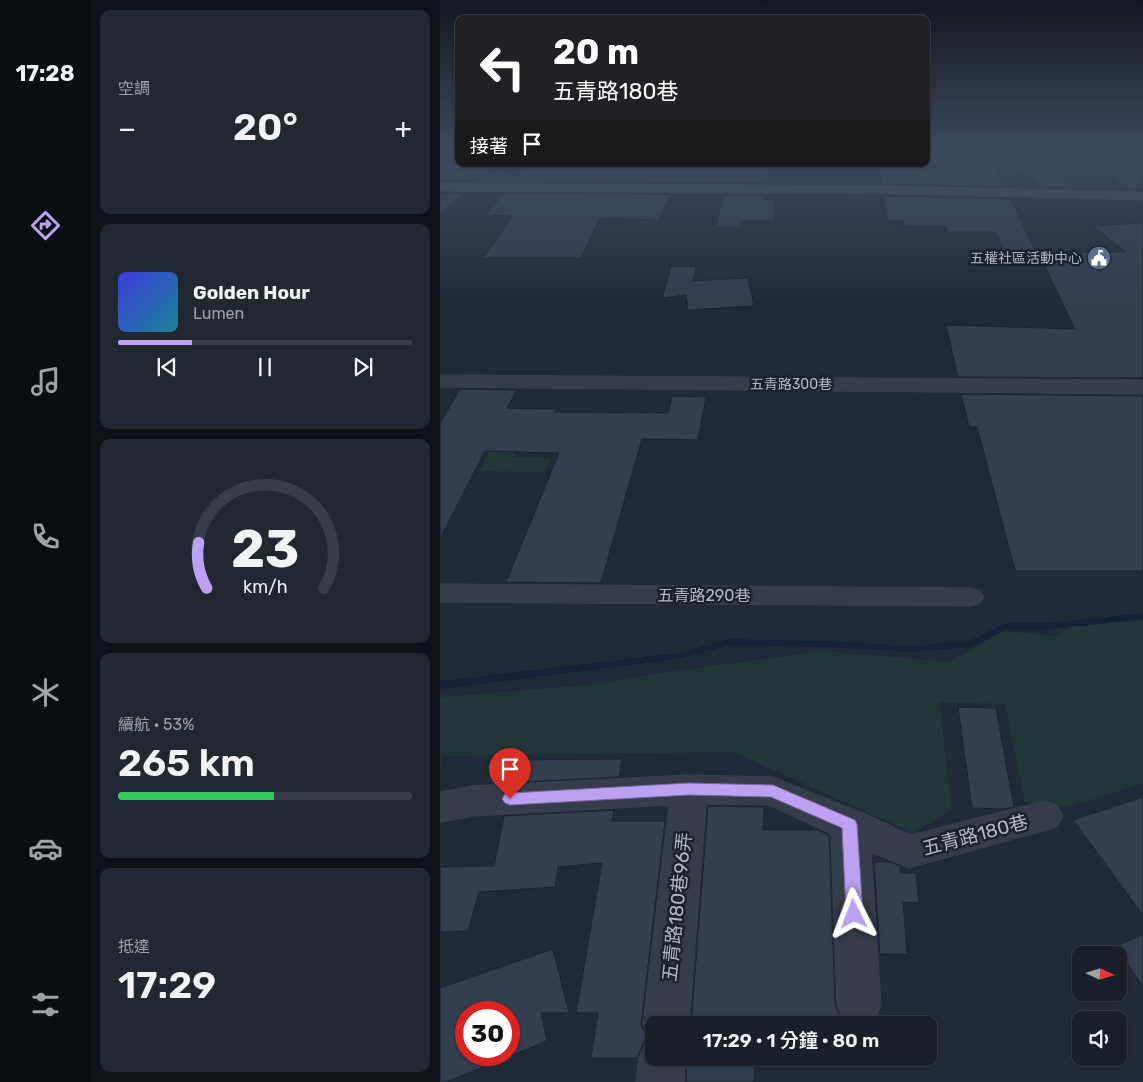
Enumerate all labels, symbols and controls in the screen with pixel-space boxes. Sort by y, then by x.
text: 20 m [553,31,639,73]
icon: left [470,35,535,100]
text: 17:28 [15,60,75,87]
text: 五青路180巷 [553,78,678,105]
text: 空調 [118,79,150,98]
text: 20° [233,104,298,150]
text: − [118,112,136,145]
text: + [395,112,412,145]
icon: arrive [518,130,546,158]
text: 接著 [470,135,508,158]
icon: directions [28,208,63,243]
public building icon: 五權社區活動中心 [1086,245,1112,271]
place label: 五權社區活動中心 [970,250,1082,267]
text: Golden Hour [193,281,310,304]
text: Lumen [193,304,244,323]
icon: previous [153,353,181,381]
icon: pause [251,353,279,381]
icon: next [349,353,377,381]
icon: music [28,364,63,399]
street label: 五青路300巷 [750,376,832,393]
text: 23 [231,518,299,580]
icon: phone [28,519,63,554]
text: km/h [243,576,287,597]
street label: 五青路290巷 [657,586,751,605]
icon: climate [28,675,63,710]
text: 續航 · 53% [118,715,194,734]
text: 265 km [118,740,255,786]
pin [489,748,531,799]
icon: arrive [496,755,524,783]
street label: 五青路180巷 [920,810,1030,860]
icon: car [28,831,63,866]
street label: 五青路180巷96弄 [658,831,696,983]
position arrow [827,887,879,939]
text: 抵達 [118,937,150,956]
north arrow [1072,946,1128,1001]
map controls [1072,946,1127,1066]
text: 17:29 [118,962,216,1008]
icon: filters [28,987,63,1022]
speed limit sign: 30 [455,1001,520,1066]
button: sound [1072,1011,1127,1066]
text: 17:29 · 1 分鐘 · 80 m [703,1029,879,1052]

